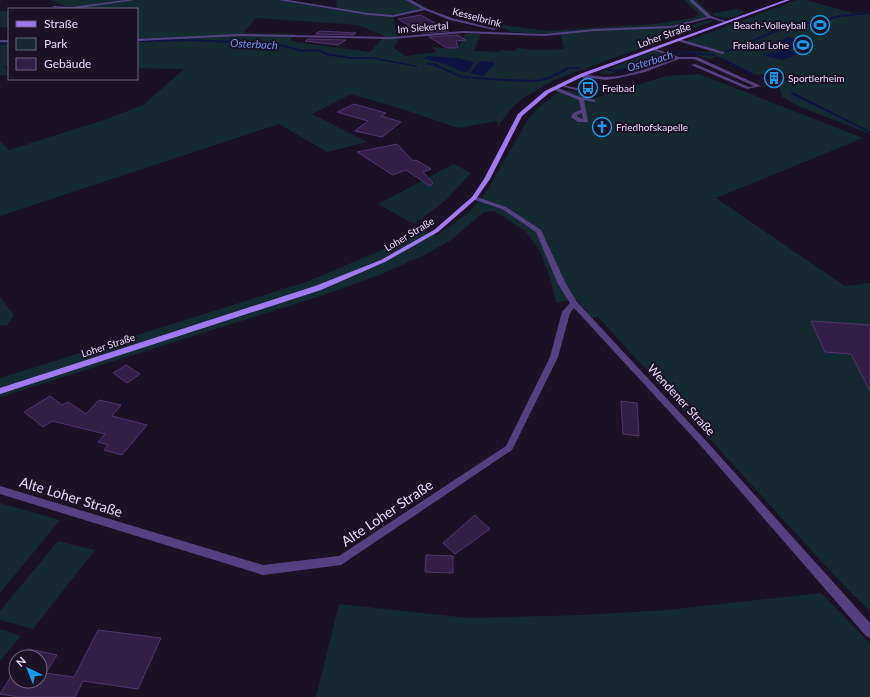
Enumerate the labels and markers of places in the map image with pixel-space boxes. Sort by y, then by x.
sports icon: Beach-Volleyball [809,14,831,36]
place label: Beach-Volleyball [734,19,806,31]
sports icon: Freibad Lohe [792,34,814,56]
place label: Freibad Lohe [733,39,789,51]
building icon: Sportlerheim [763,67,785,89]
place label: Sportlerheim [788,72,845,84]
bus stop icon: Freibad [577,77,599,99]
place label: Freibad [602,82,635,94]
church icon: Friedhofskapelle [591,116,613,138]
place label: Friedhofskapelle [616,121,688,133]

